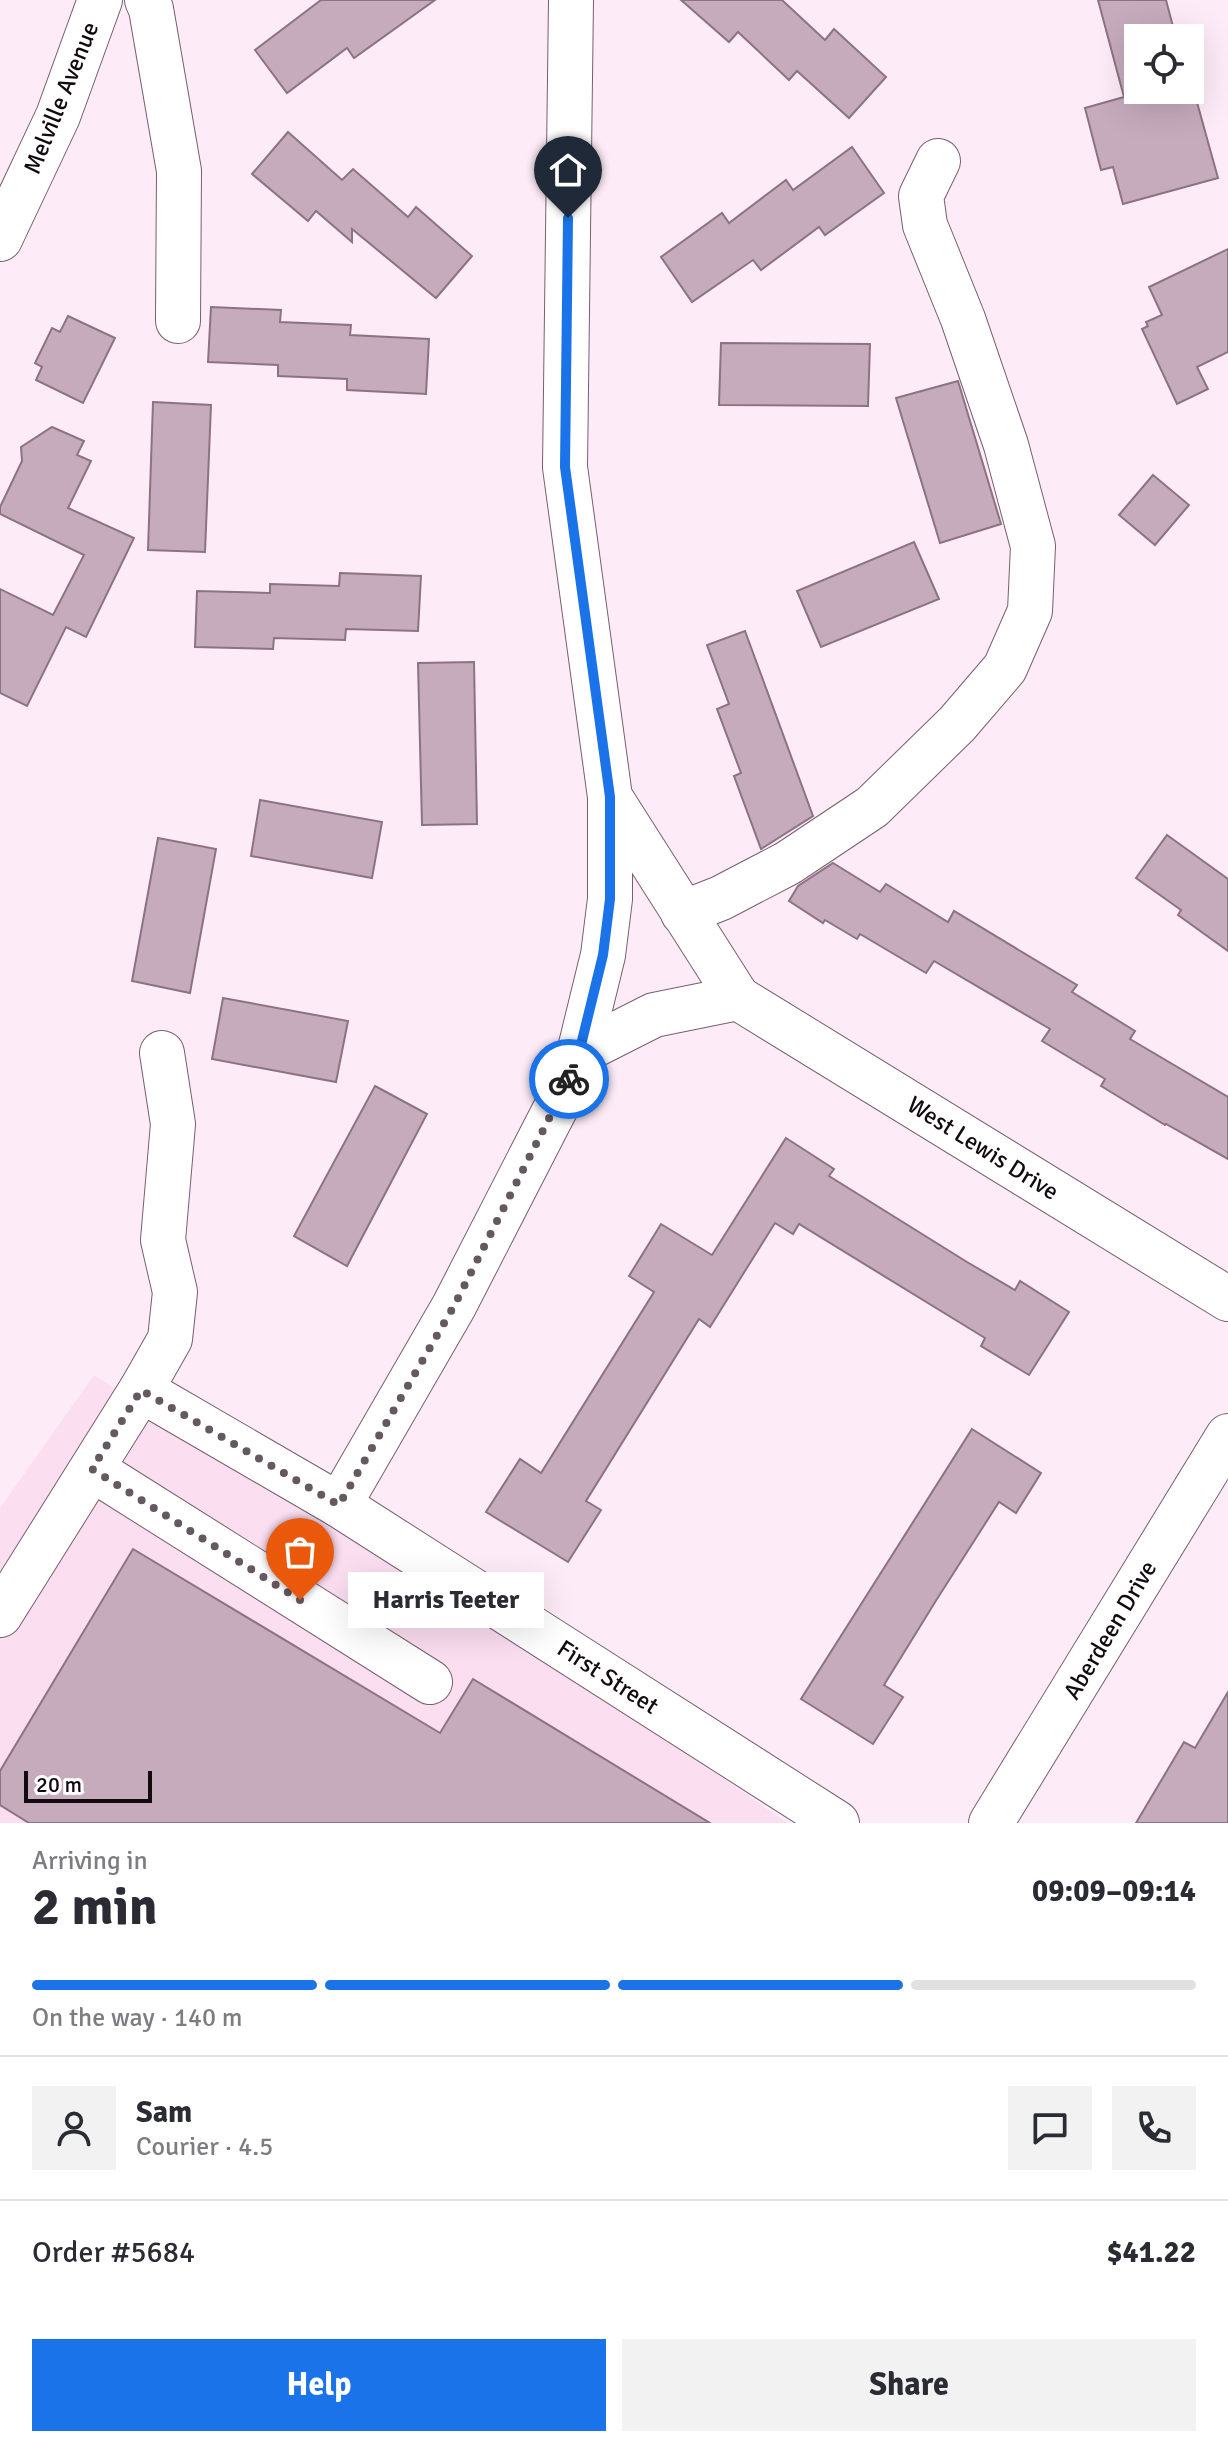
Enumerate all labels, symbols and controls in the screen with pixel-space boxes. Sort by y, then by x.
street label: Melville Avenue [17,18,105,178]
map controls [1124,24,1204,104]
button: locate [1124,24,1204,104]
pin [534,136,602,218]
icon: home [546,148,590,192]
courier [529,1039,609,1119]
icon: bike [547,1057,591,1101]
street label: West Lewis Drive [902,1089,1064,1207]
pin [266,1518,334,1600]
icon: bag [278,1530,322,1574]
street label: Aberdeen Drive [1057,1555,1163,1705]
callout: Harris Teeter [348,1572,544,1628]
text: Harris Teeter [373,1584,519,1616]
street label: First Street [552,1633,664,1721]
scale bar [24,1767,152,1803]
text: 20 m [36,1771,82,1798]
text: Arriving in [32,1845,148,1877]
text: 09:09–09:14 [1032,1873,1196,1910]
text: 2 min [32,1875,158,1939]
text: On the way · 140 m [32,2002,242,2034]
button: person [32,2086,116,2170]
button: chat [1008,2086,1092,2170]
button: phone [1112,2086,1196,2170]
text: Sam [136,2094,192,2131]
text: Courier · 4.5 [136,2131,273,2163]
text: Order #5684 [32,2234,195,2271]
text: $41.22 [1106,2234,1196,2271]
button: Help [32,2339,606,2431]
button: Share [622,2339,1196,2431]

